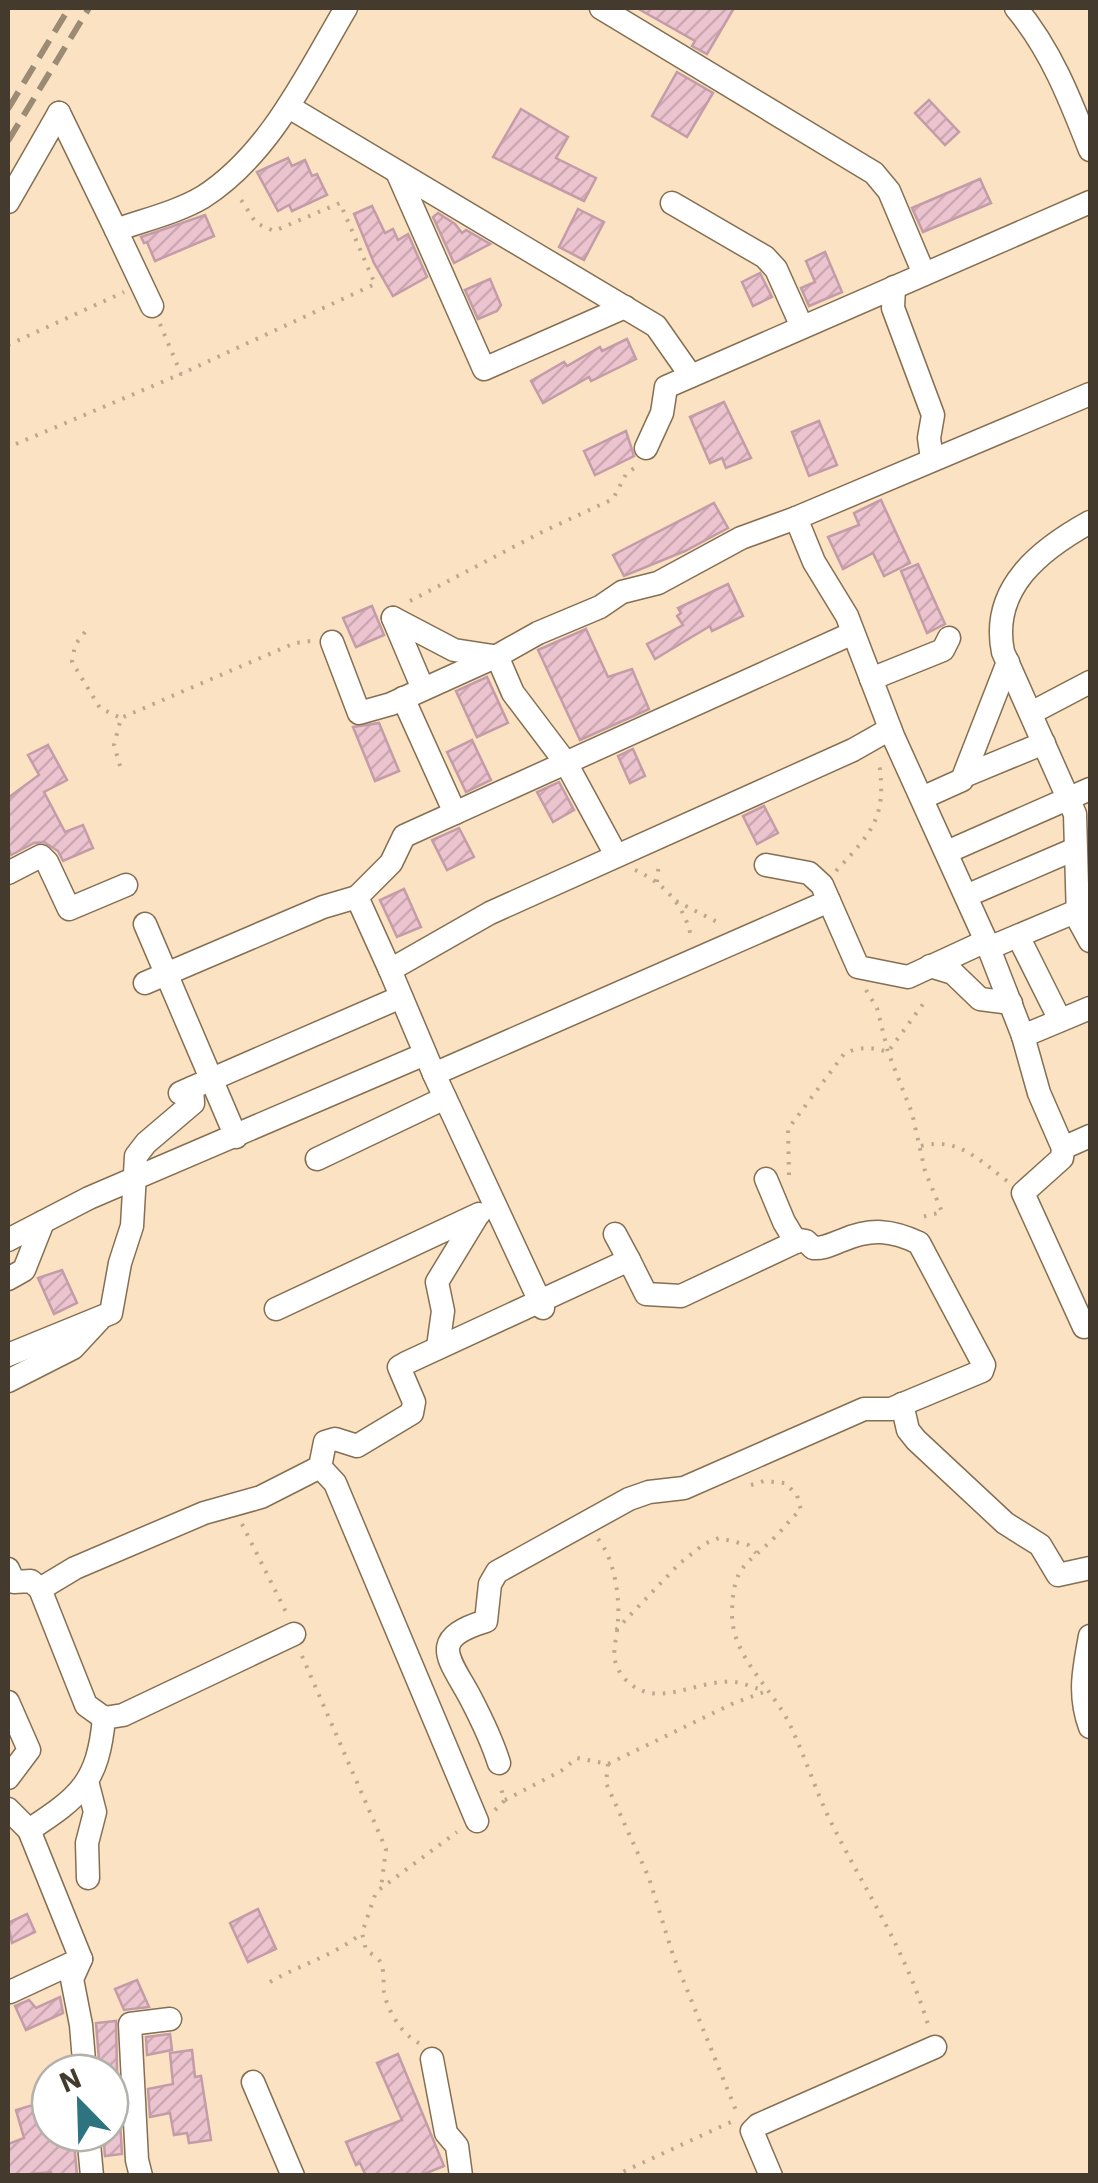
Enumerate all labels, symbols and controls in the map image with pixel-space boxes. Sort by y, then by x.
north arrow [30,2053,130,2153]
text: N [53,2059,87,2101]

